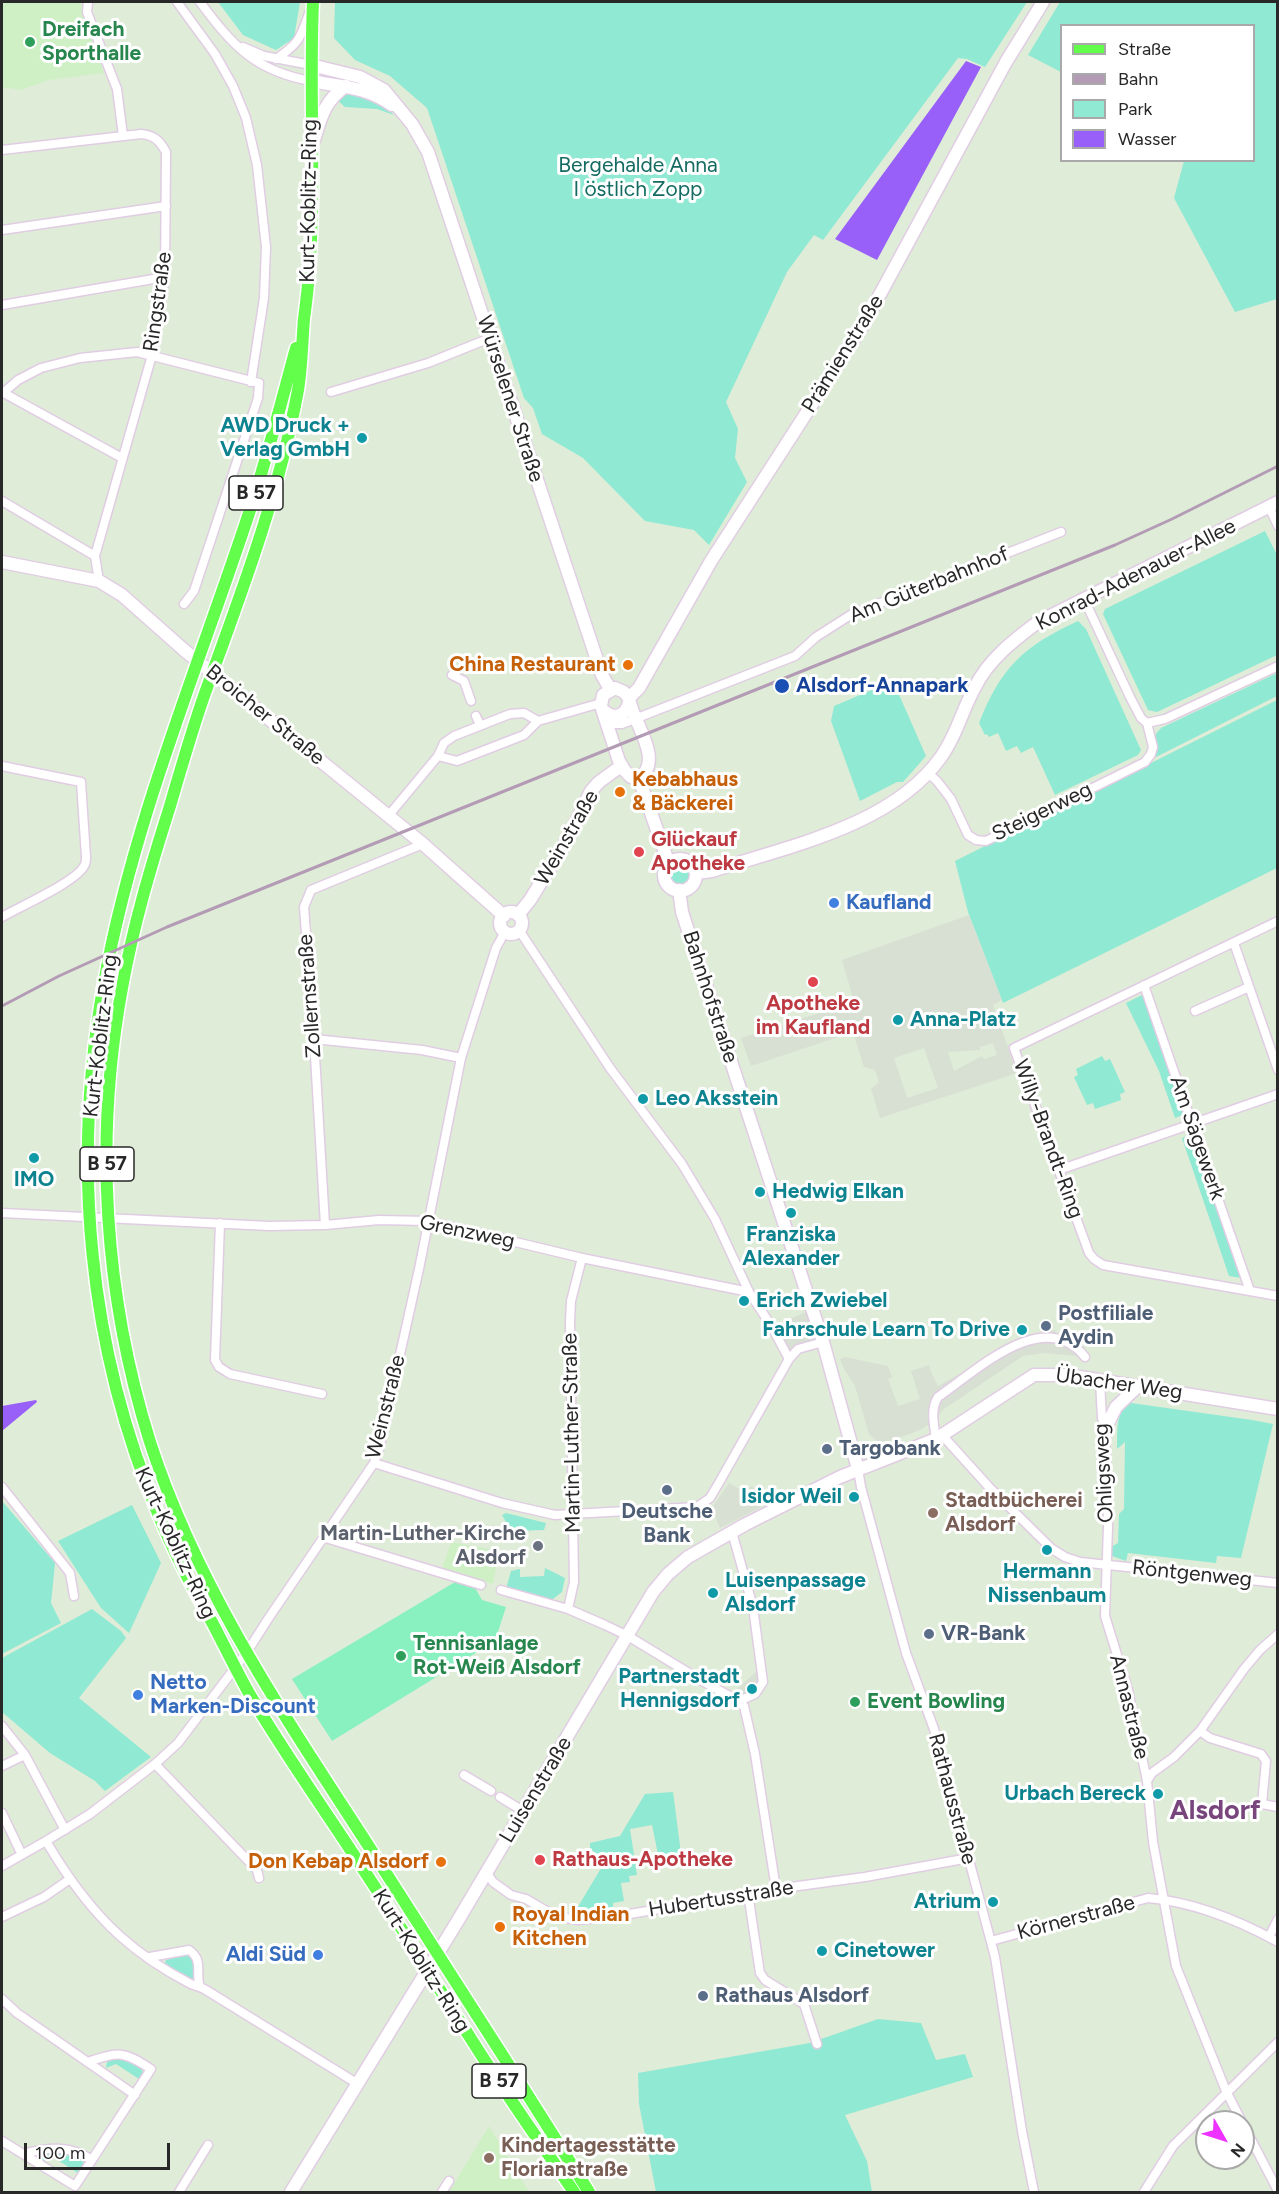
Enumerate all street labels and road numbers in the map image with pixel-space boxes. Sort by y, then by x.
street label: Kurt-Koblitz-Ring [295,119,323,283]
street label: Ringstraße [139,250,177,354]
street label: Prämienstraße [797,290,889,418]
street label: Würselener Straße [471,313,549,485]
road number: B 57 [229,476,283,510]
street label: Konrad-Adenauer-Allee [1032,514,1240,636]
street label: Am Güterbahnhof [846,542,1012,628]
street label: Broicher Straße [200,659,330,771]
street label: Steigerweg [988,777,1096,847]
street label: Weinstraße [530,786,604,890]
street label: Bahnhofstraße [677,928,743,1066]
street label: Zollernstraße [293,933,327,1059]
street label: Kurt-Koblitz-Ring [79,953,123,1119]
street label: Willy-Brandt-Ring [1008,1056,1088,1222]
street label: Am Sägewerk [1164,1073,1230,1203]
road number: B 57 [80,1147,134,1181]
street label: Grenzweg [417,1210,517,1254]
street label: Martin-Luther-Straße [558,1333,586,1533]
street label: Weinstraße [361,1352,411,1462]
street label: Übacher Weg [1054,1363,1184,1405]
street label: Ohligsweg [1089,1423,1119,1523]
street label: Kurt-Koblitz-Ring [129,1463,221,1623]
street label: Röntgenweg [1131,1555,1253,1593]
street label: Annastraße [1104,1652,1154,1762]
street label: Rathausstraße [922,1731,982,1867]
street label: Luisenstraße [494,1732,578,1848]
street label: Hubertusstraße [647,1875,795,1923]
street label: Kurt-Koblitz-Ring [367,1885,475,2037]
street label: Körnerstraße [1014,1890,1138,1946]
road number: B 57 [472,2064,526,2098]

